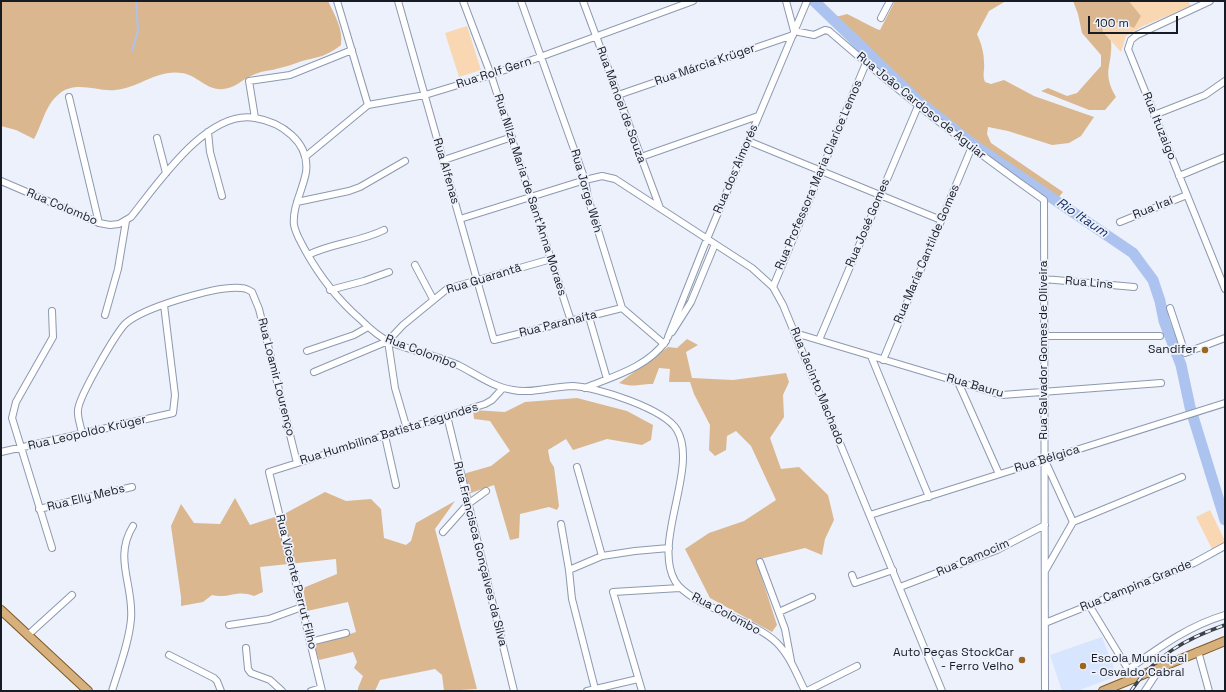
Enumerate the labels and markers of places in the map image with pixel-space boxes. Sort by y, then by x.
place label: Sandifer [1148,343,1197,357]
marker: Sandifer [1200,345,1210,355]
place label: Auto Peças StockCar - Ferro Velho [893,646,1014,674]
place label: Escola Municipal - Osvaldo Cabral [1091,652,1187,680]
marker: Auto Peças StockCar - Ferro Velho [1017,655,1027,665]
marker: Escola Municipal - Osvaldo Cabral [1078,661,1088,671]

